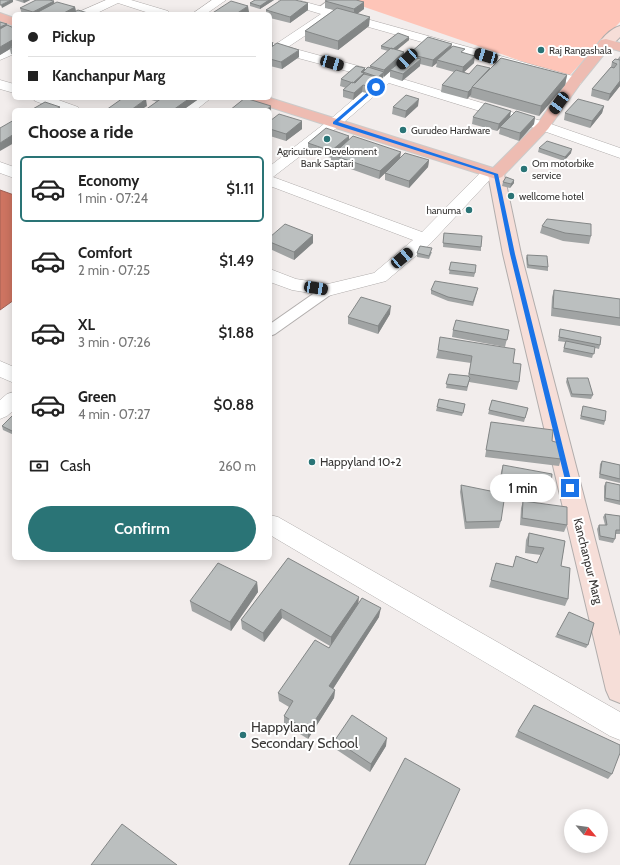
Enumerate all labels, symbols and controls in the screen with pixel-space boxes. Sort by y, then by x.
text: Pickup [52,28,95,46]
place label: Raj Rangashala [549,44,612,57]
marker: Raj Rangashala [536,45,546,55]
car [394,46,420,72]
car [473,47,499,65]
car [319,54,345,72]
text: Kanchanpur Marg [52,67,165,85]
route start [367,78,385,96]
car [547,90,571,116]
text: Choose a ride [28,121,133,143]
place label: Gurudeo Hardware [411,124,490,137]
marker: Gurudeo Hardware [398,125,408,135]
marker: Agricuiture Develoment Bank Saptari [322,134,332,144]
place label: Agricuiture Develoment Bank Saptari [277,145,378,170]
place label: Om motorbike service [532,157,594,182]
marker: Om motorbike service [519,164,529,174]
icon: car [30,171,66,207]
text: Economy [78,172,139,190]
text: $1.11 [226,180,254,198]
text: 1 min · 07:24 [78,190,148,206]
place label: wellcome hotel [519,190,584,203]
marker: wellcome hotel [506,191,516,201]
place label: hanuma [426,204,461,217]
marker: hanuma [464,205,474,215]
icon: car [30,243,66,279]
text: Comfort [78,244,132,262]
car [389,246,415,270]
text: $1.49 [219,252,254,270]
text: 2 min · 07:25 [78,262,150,278]
car [303,280,329,296]
icon: car [30,315,66,351]
text: XL [78,316,95,334]
text: $1.88 [219,324,254,342]
text: 3 min · 07:26 [78,334,151,350]
icon: car [30,387,66,423]
text: Green [78,388,116,406]
text: $0.88 [214,396,254,414]
text: 4 min · 07:27 [78,406,150,422]
place label: Happyland 10+2 [320,454,402,469]
icon: cash [28,455,50,477]
text: Cash [60,457,91,475]
marker: Happyland 10+2 [307,457,317,467]
text: 260 m [218,458,256,474]
callout: 1 min [490,474,556,502]
route end [561,479,579,497]
text: 1 min [508,480,538,496]
button: Confirm [28,506,256,552]
street label: Kanchanpur Marg [571,516,607,607]
place label: Happyland Secondary School [251,718,359,752]
marker: Happyland Secondary School [238,730,248,740]
north arrow [564,809,608,853]
map controls [564,809,608,853]

